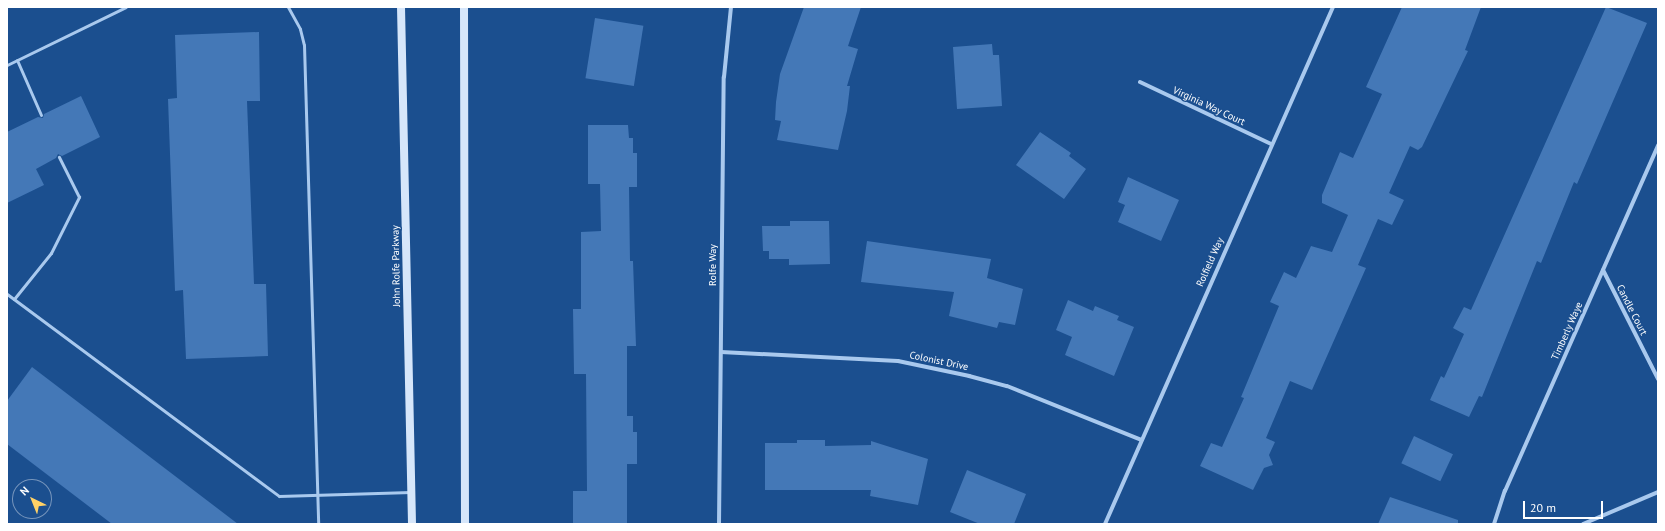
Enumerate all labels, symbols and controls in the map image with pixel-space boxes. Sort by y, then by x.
street label: Virginia Way Court [1171,84,1247,128]
street label: John Rolfe Parkway [389,225,403,307]
street label: Rolfield Way [1194,235,1226,289]
street label: Rolfe Way [707,244,719,286]
street label: Candle Court [1614,283,1650,337]
street label: Timberly Waye [1549,300,1585,362]
street label: Colonist Drive [908,349,970,373]
north arrow [12,479,52,519]
text: N [17,483,32,499]
scale bar [1525,493,1605,519]
text: 20 m [1530,500,1556,515]

